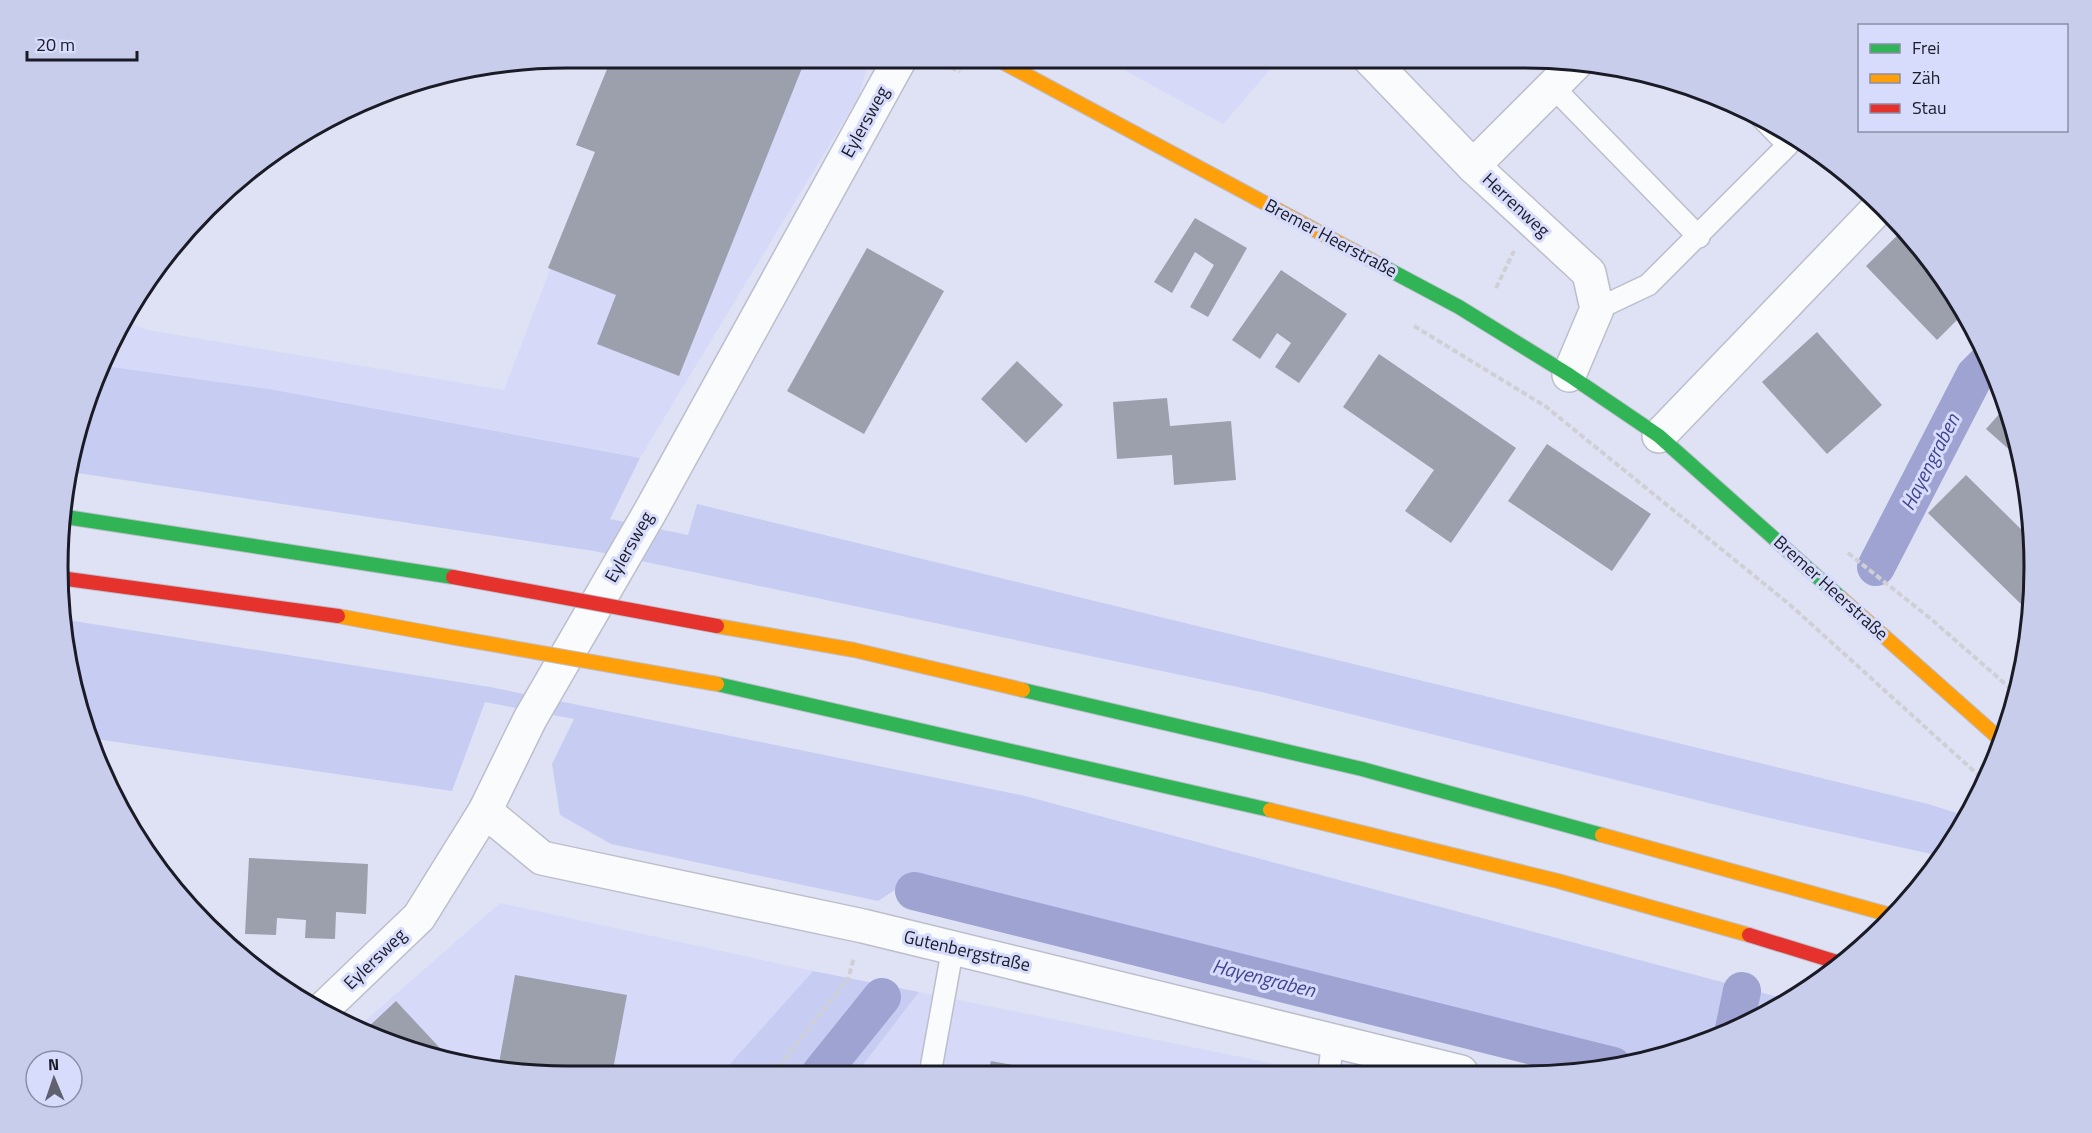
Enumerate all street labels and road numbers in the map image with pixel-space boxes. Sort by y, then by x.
street label: Eylersweg [834,81,895,163]
street label: Herrenweg [1476,166,1556,243]
street label: Bremer Heerstraße [1260,191,1402,284]
street label: Eylersweg [597,506,660,587]
street label: Bremer Heerstraße [1768,529,1895,647]
street label: Eylersweg [337,922,412,996]
street label: Gutenbergstraße [901,923,1033,978]

